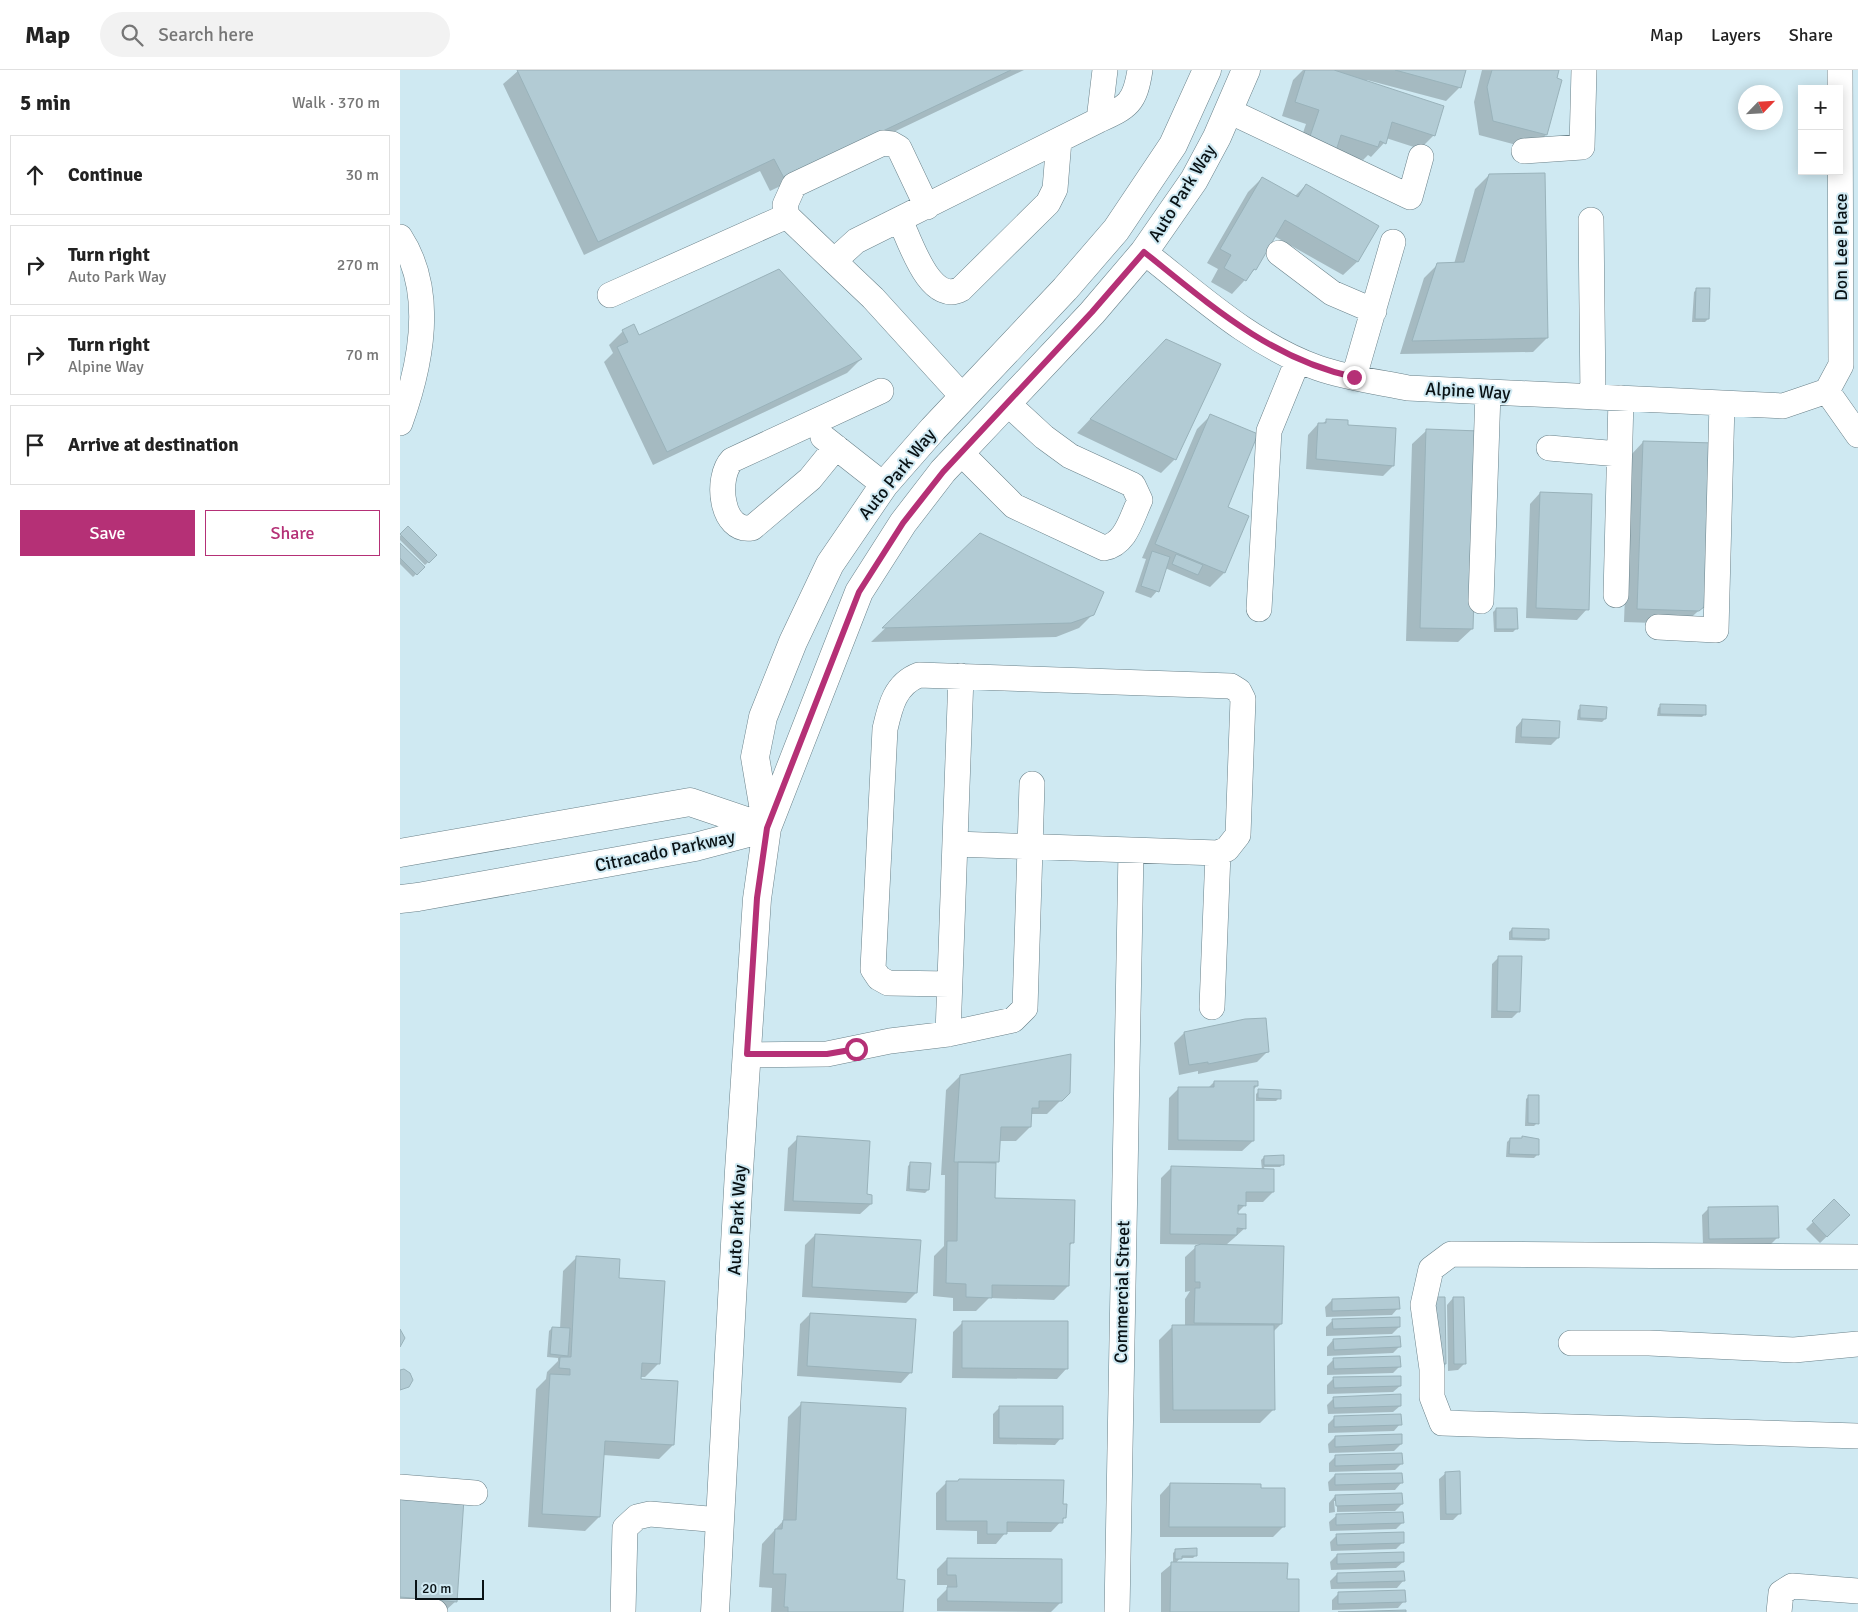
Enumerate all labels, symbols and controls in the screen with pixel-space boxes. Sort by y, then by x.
search box [100,12,450,57]
text: Map [25,20,70,50]
icon: search [118,21,146,49]
text: Search here [158,23,254,47]
text: Map [1650,24,1683,46]
text: Layers [1711,24,1761,46]
text: Share [1789,24,1833,46]
north arrow [1738,85,1783,130]
map controls [1798,85,1843,175]
button: + [1798,85,1843,130]
text: 5 min [20,90,71,116]
text: Walk · 370 m [292,93,380,113]
button: − [1798,130,1843,175]
street label: Auto Park Way [1143,140,1221,246]
icon: ahead [21,161,49,189]
text: Continue [68,163,143,187]
text: 30 m [345,165,379,185]
street label: Don Lee Place [1830,193,1852,301]
text: Turn right [68,243,150,267]
icon: right [21,251,49,279]
text: 270 m [337,255,379,275]
text: Auto Park Way [68,267,166,287]
text: Turn right [68,333,150,357]
icon: right [21,341,49,369]
text: 70 m [345,345,379,365]
text: Alpine Way [68,357,144,377]
route end [1343,366,1366,389]
street label: Alpine Way [1425,378,1512,404]
street label: Auto Park Way [854,424,941,524]
icon: arrive [21,431,49,459]
text: Arrive at destination [68,433,239,457]
button: Save [20,510,195,556]
button: Share [205,510,380,556]
street label: Citracado Parkway [593,825,738,877]
route start [845,1038,868,1061]
street label: Auto Park Way [723,1164,751,1276]
street label: Commercial Street [1110,1220,1134,1364]
scale bar [415,1577,484,1600]
text: 20 m [422,1580,451,1597]

